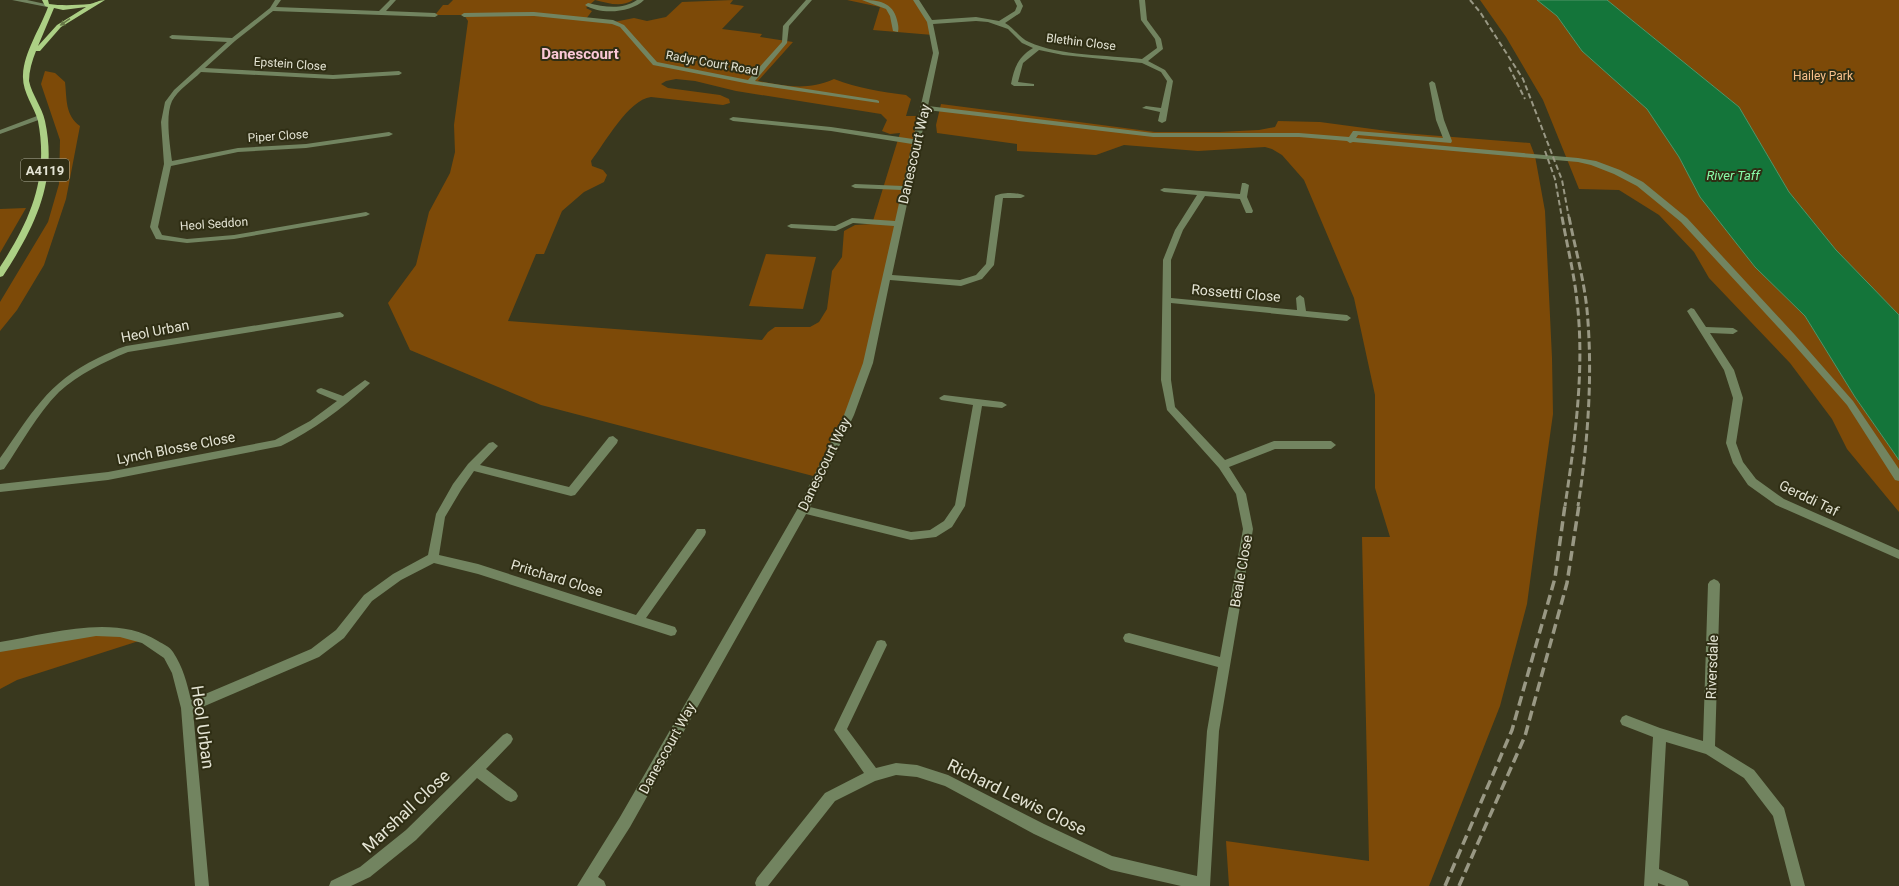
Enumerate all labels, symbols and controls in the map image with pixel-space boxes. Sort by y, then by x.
one-way arrow [60,18,70,26]
street label: Blethin Close [1045,31,1117,53]
district label: Danescourt [541,45,619,63]
street label: Radyr Court Road [665,48,759,78]
street label: Epstein Close [253,54,327,74]
park label: Hailey Park [1793,69,1854,83]
street label: Danescourt Way [895,102,933,205]
street label: Piper Close [247,127,309,145]
road number: A4119 [21,159,69,181]
water label: River Taff [1706,168,1761,183]
street label: Heol Seddon [180,215,248,233]
street label: Rossetti Close [1191,281,1281,305]
street label: Heol Urban [119,317,191,345]
street label: Danescourt Way [795,414,854,513]
street label: Lynch Blosse Close [116,429,236,467]
street label: Gerddi Taf [1777,477,1841,519]
street label: Beale Close [1227,534,1255,608]
street label: Pritchard Close [509,556,605,600]
street label: Riversdale [1703,635,1721,699]
street label: Heol Urban [187,684,219,770]
street label: Danescourt Way [635,699,699,796]
street label: Richard Lewis Close [944,755,1090,839]
street label: Marshall Close [358,765,454,857]

